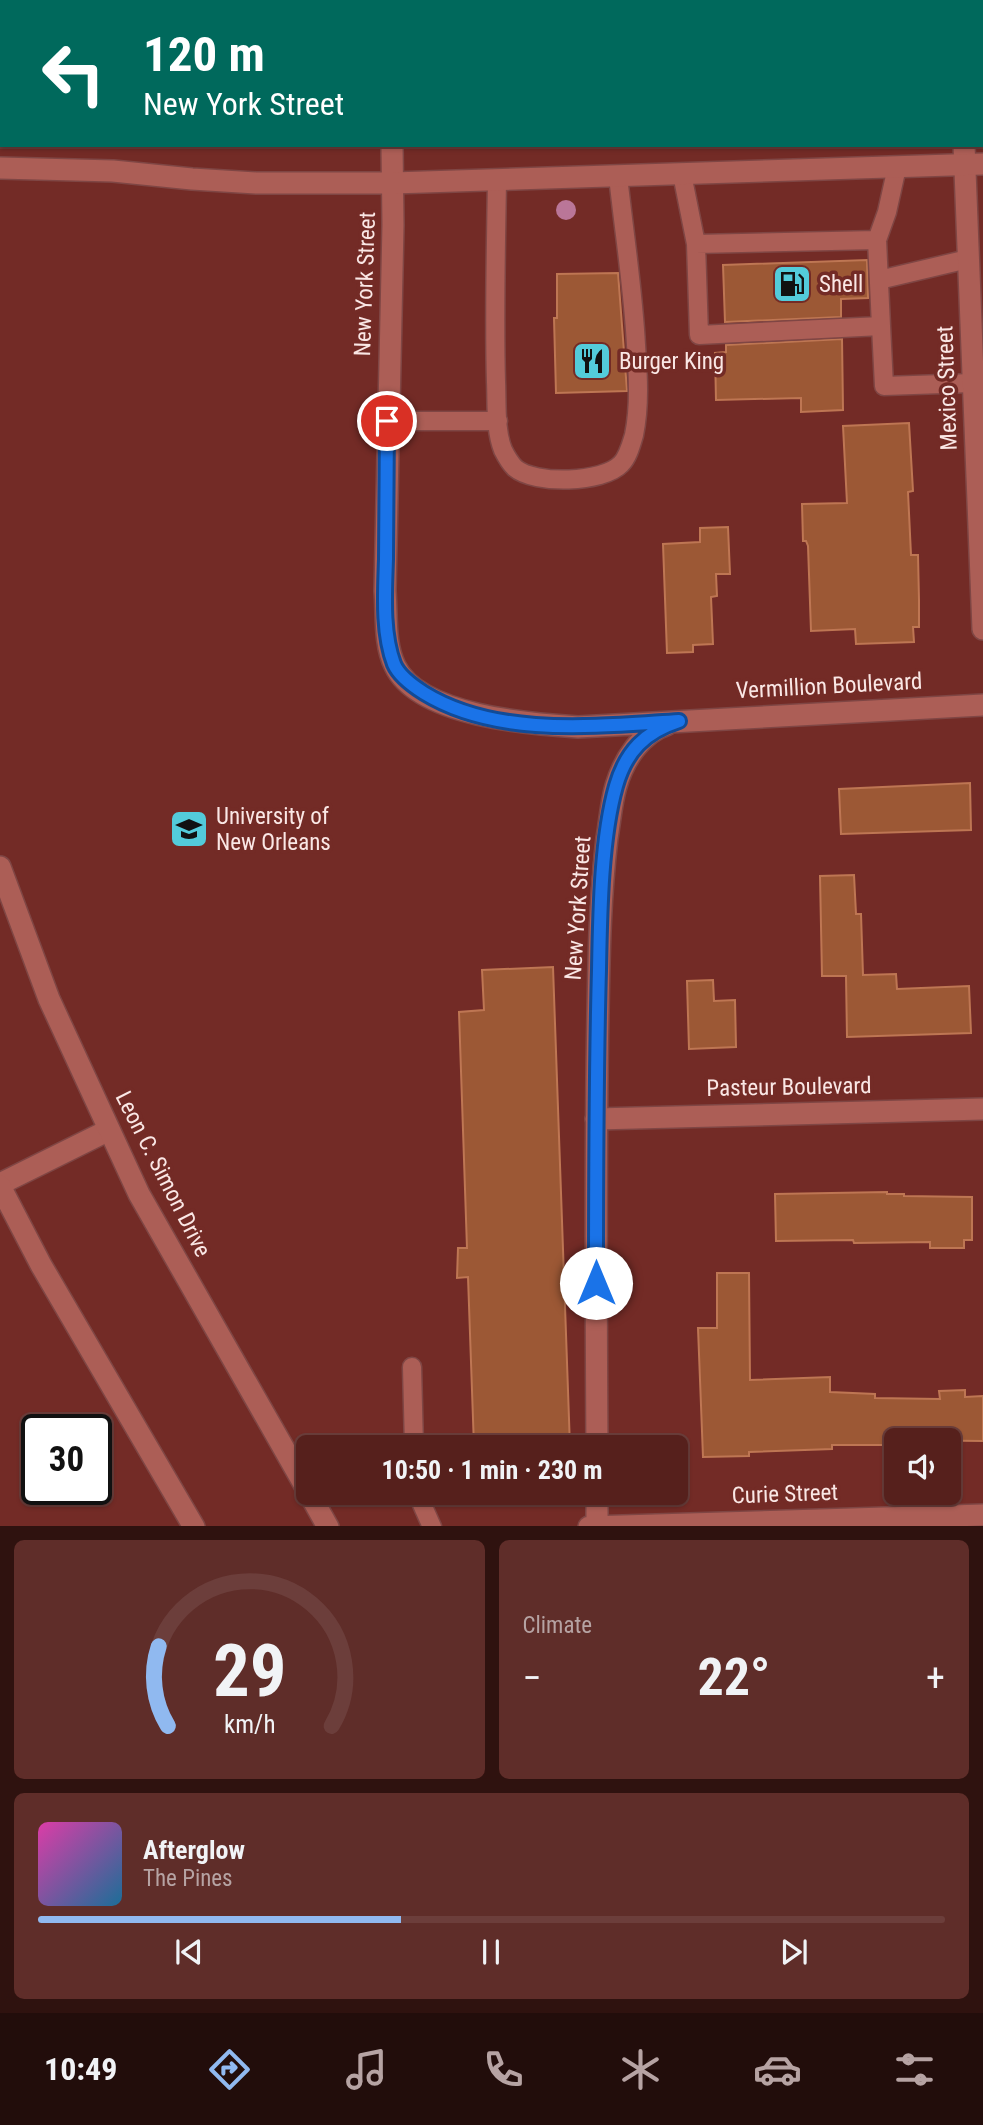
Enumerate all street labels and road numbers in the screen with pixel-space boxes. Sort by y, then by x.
street label: New York Street [349,211,381,357]
street label: Mexico Street [931,325,963,451]
street label: Vermillion Boulevard [735,668,923,704]
street label: New York Street [559,835,597,981]
street label: Pasteur Boulevard [706,1072,872,1102]
street label: Leon C. Simon Drive [110,1087,216,1261]
street label: Curie Street [731,1479,839,1509]

